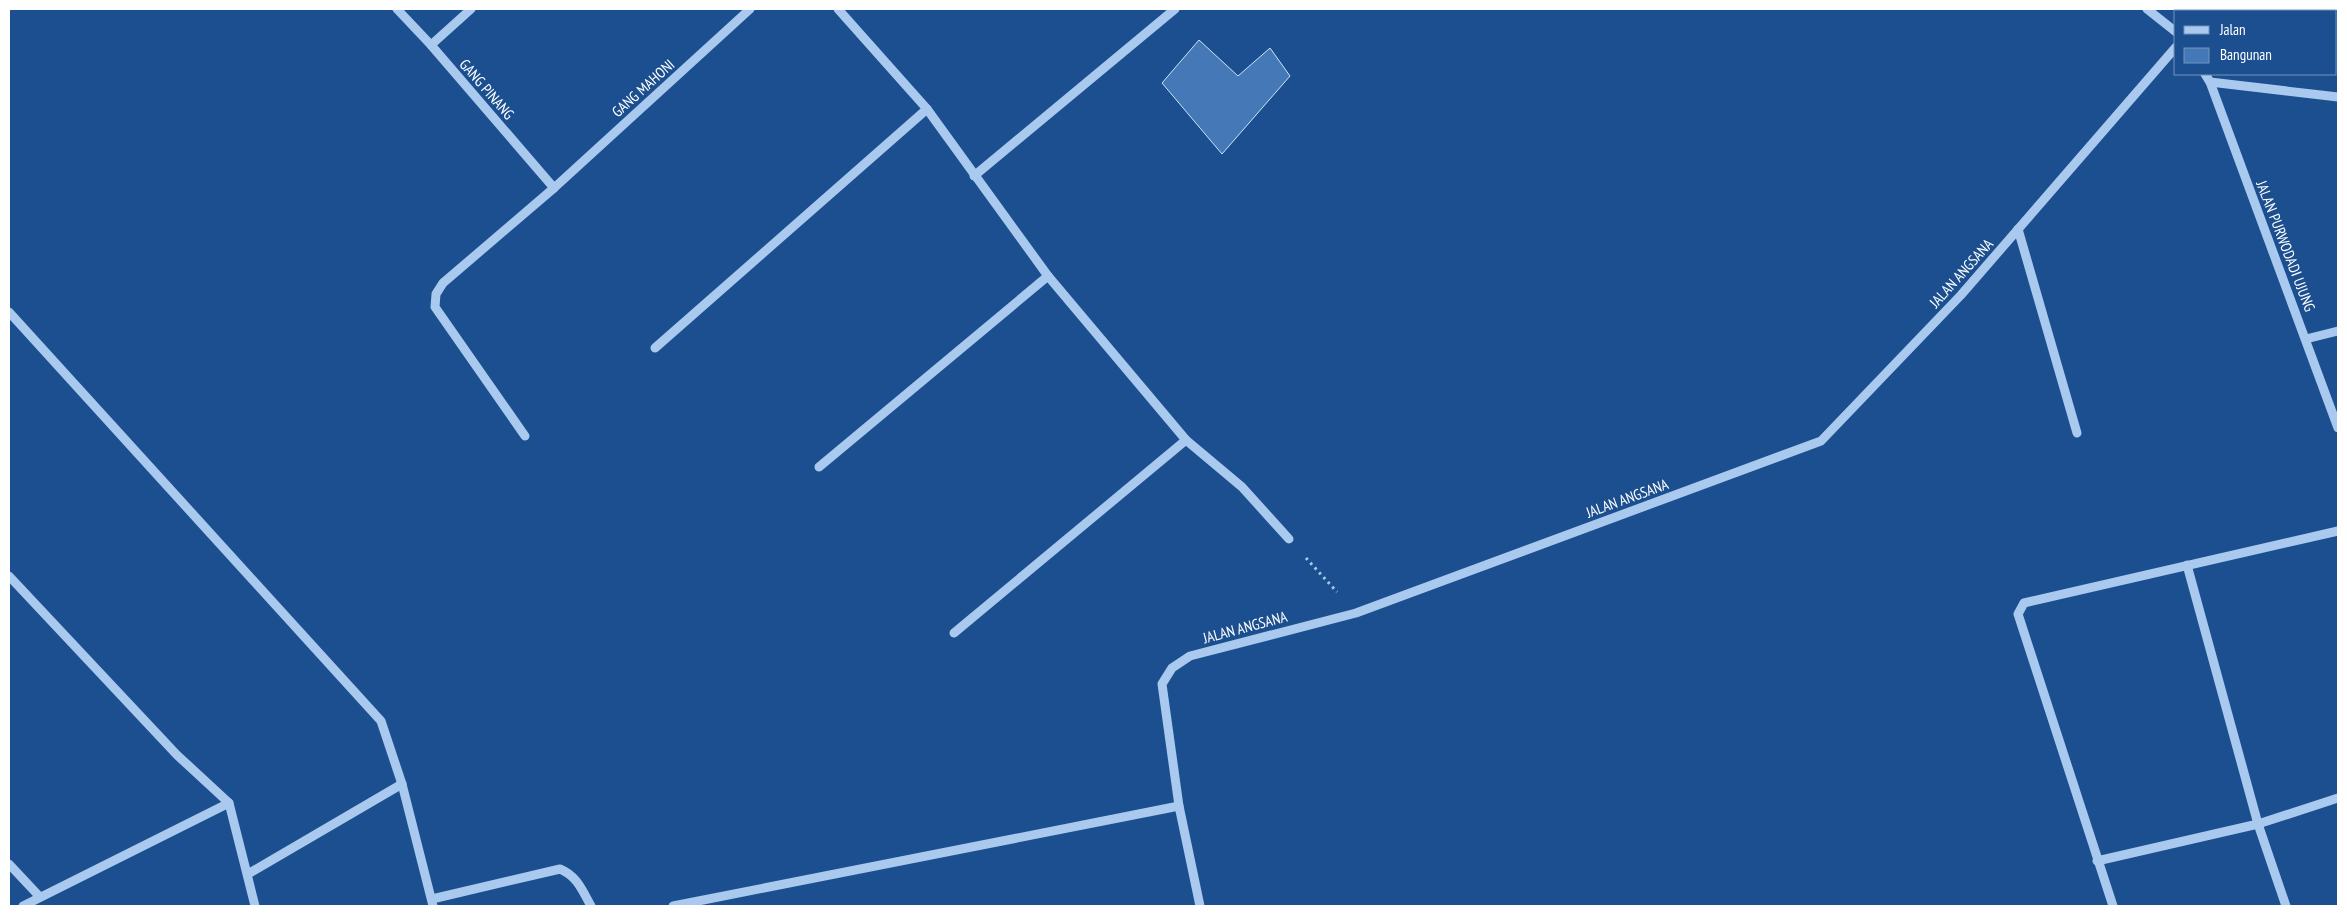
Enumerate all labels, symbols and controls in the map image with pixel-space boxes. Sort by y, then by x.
legend [2174,10,2337,75]
text: Jalan [2219,20,2246,39]
text: Bangunan [2220,45,2272,64]
street label: GANG PINANG [456,55,518,123]
street label: GANG MAHONI [608,55,678,121]
street label: JALAN PURWODADI UJUNG [2252,177,2320,314]
street label: JALAN ANGSANA [1924,234,1997,312]
street label: JALAN ANGSANA [1582,474,1672,522]
street label: JALAN ANGSANA [1200,606,1290,648]

